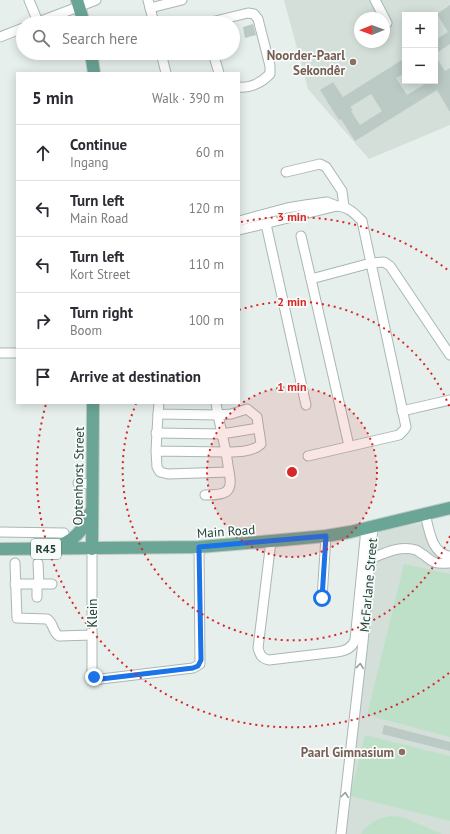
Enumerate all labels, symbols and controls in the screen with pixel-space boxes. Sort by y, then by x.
north arrow [354,12,390,48]
map controls [402,12,438,84]
button: + [402,12,438,48]
search box [16,16,240,60]
icon: search [30,27,52,49]
text: Search here [62,29,138,48]
place label: Noorder-Paarl Sekondêr [267,47,345,79]
button: − [402,48,438,84]
marker: Noorder-Paarl Sekondêr [348,57,358,67]
text: 5 min [32,87,73,109]
text: Walk · 390 m [152,90,224,107]
text: Continue [70,135,127,154]
icon: ahead [32,142,54,164]
text: 60 m [196,144,224,161]
text: Ingang [70,154,108,171]
text: Turn left [70,191,124,210]
icon: left [32,198,54,220]
text: 120 m [189,200,224,217]
text: 3 min [277,209,307,224]
text: Main Road [70,210,128,227]
text: Turn left [70,247,124,266]
icon: left [32,254,54,276]
text: 110 m [189,256,224,273]
text: Kort Street [70,266,130,283]
text: 2 min [277,294,307,309]
text: Turn right [70,303,133,322]
icon: right [32,310,54,332]
text: 100 m [189,312,224,329]
text: Boom [70,322,102,339]
icon: arrive [32,366,54,388]
text: Arrive at destination [70,367,201,386]
text: 1 min [277,379,307,394]
street label: Optenhorst Street [69,426,88,526]
centre of rings [285,465,299,479]
street label: Main Road [196,521,256,542]
street label: McFarlane Street [356,537,381,633]
road number: R45 [31,539,61,559]
route start [313,589,331,607]
street label: Klein [84,599,101,627]
one-way arrow [355,663,364,669]
route end [85,668,103,686]
place label: Paarl Gimnasium [301,744,394,761]
marker: Paarl Gimnasium [397,747,407,757]
one-way arrow [340,792,349,798]

